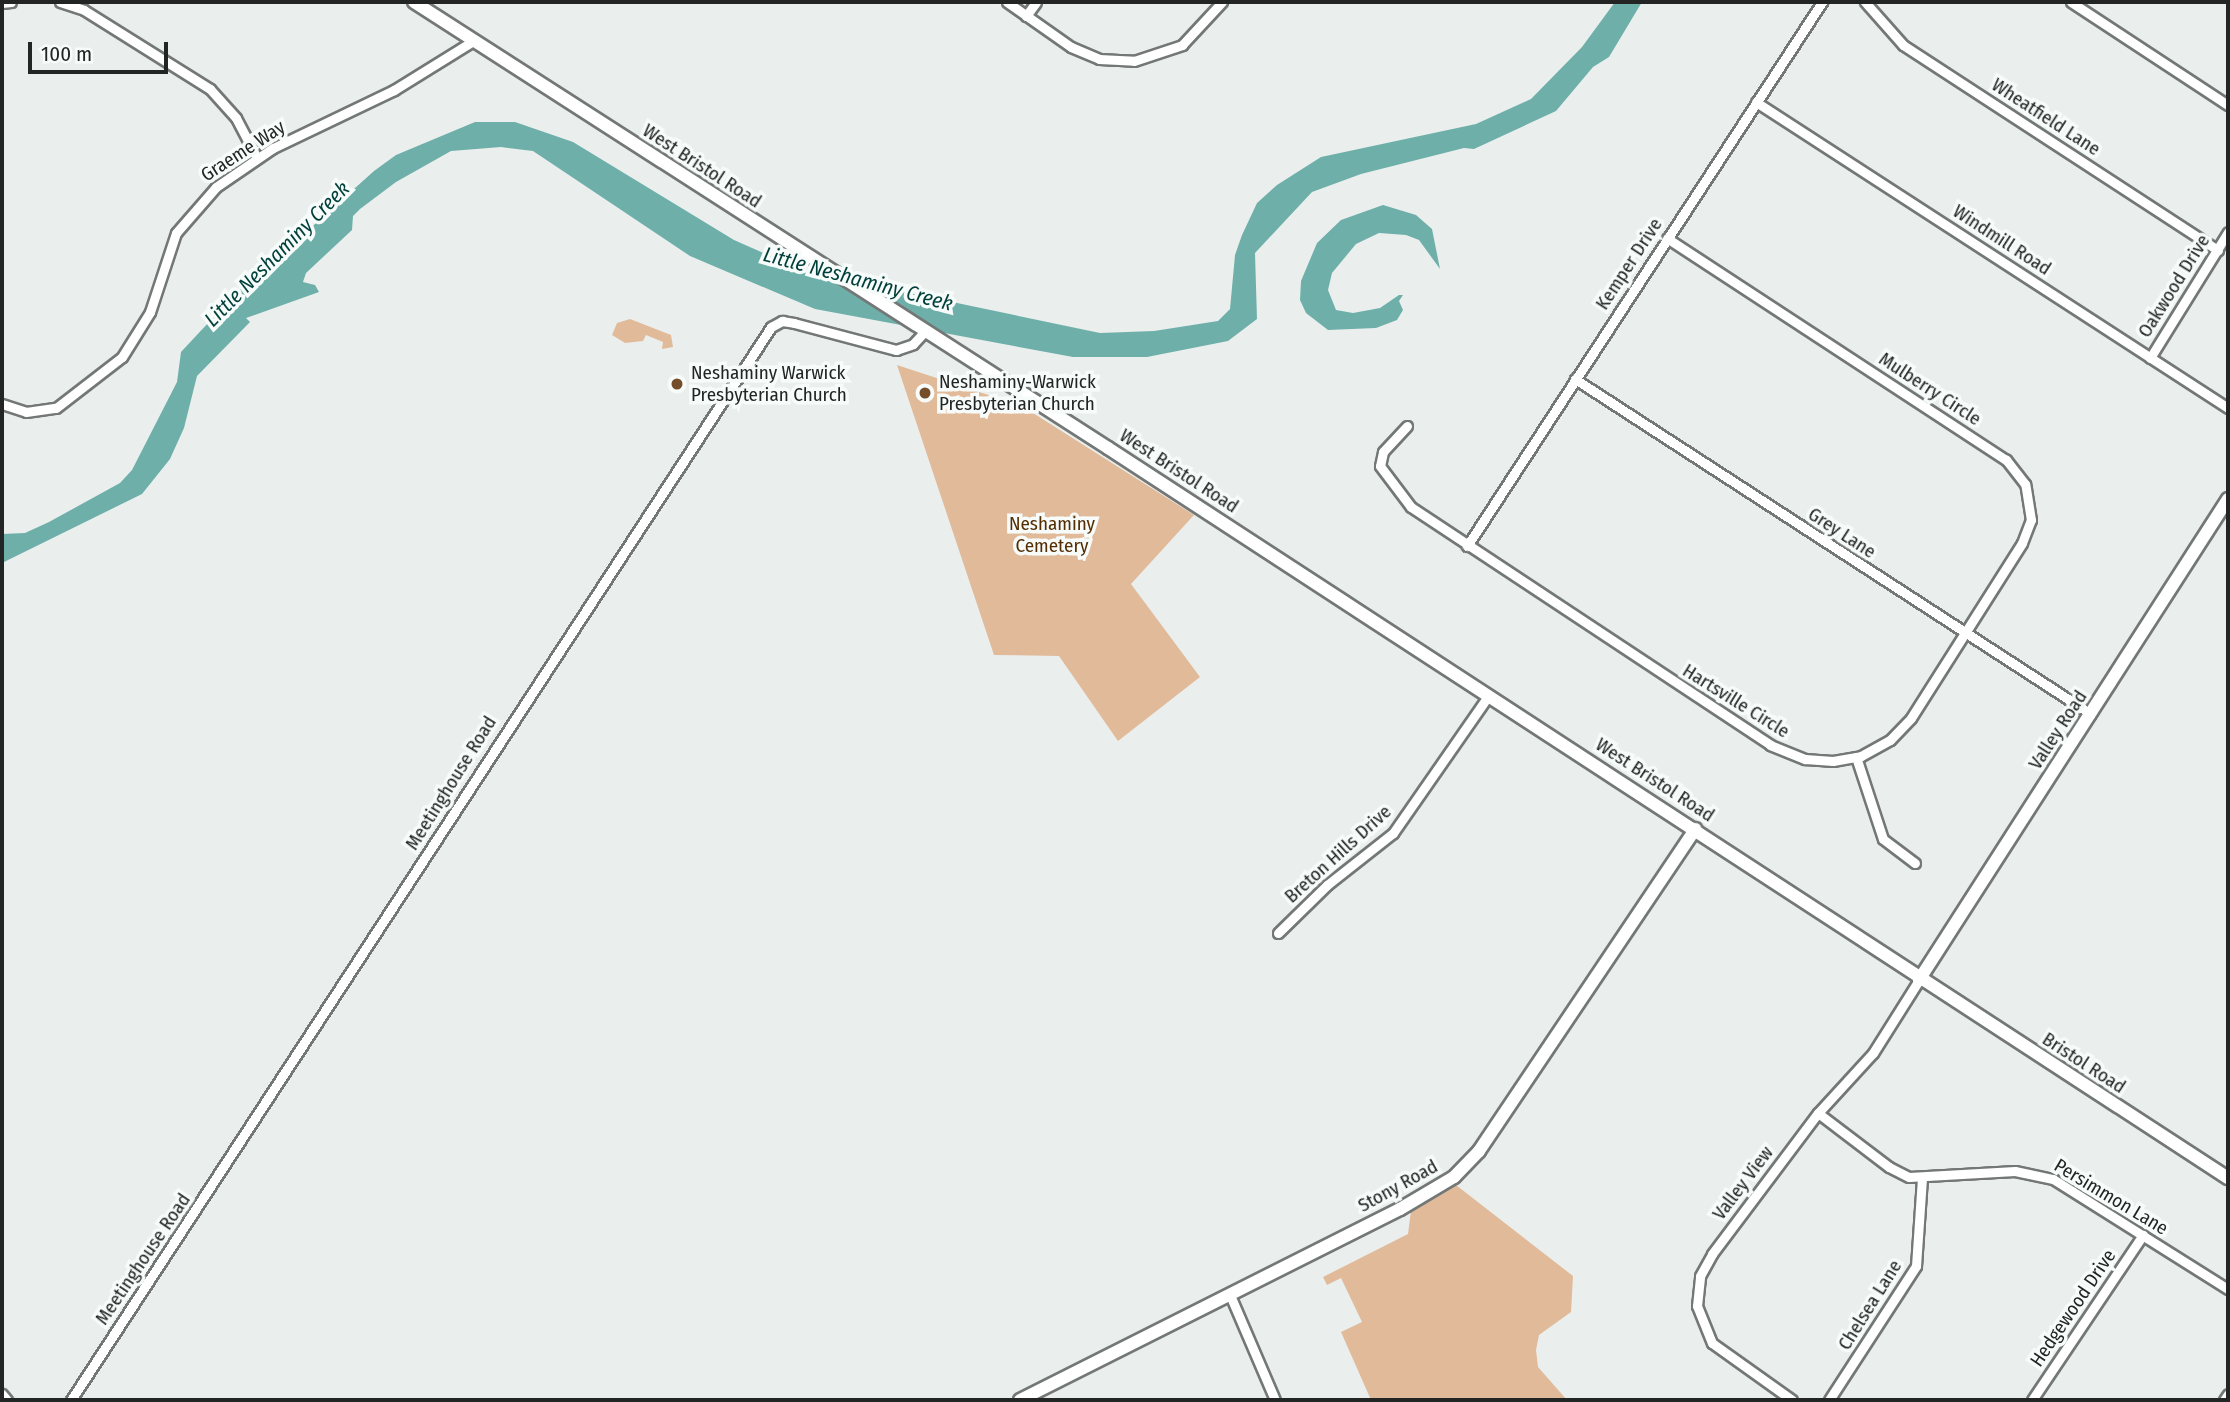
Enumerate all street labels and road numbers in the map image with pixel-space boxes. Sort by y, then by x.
street label: Wheatfield Lane [1987,73,2105,161]
street label: Graeme Way [197,116,289,186]
street label: West Bristol Road [638,119,766,213]
street label: Windmill Road [1949,200,2055,280]
street label: Kemper Drive [1591,214,1667,314]
street label: Oakwood Drive [2133,230,2215,342]
street label: Mulberry Circle [1875,348,1985,430]
street label: West Bristol Road [1115,424,1243,518]
street label: Grey Lane [1804,503,1880,563]
street label: Hartsville Circle [1678,659,1794,743]
street label: Valley Road [2024,686,2092,774]
street label: Meetinghouse Road [401,712,501,854]
street label: West Bristol Road [1591,733,1719,827]
street label: Breton Hills Drive [1280,800,1396,908]
street label: Bristol Road [2038,1028,2130,1098]
street label: Valley View [1708,1142,1778,1224]
street label: Persimmon Lane [2050,1154,2172,1240]
street label: Stony Road [1354,1155,1442,1217]
street label: Meetinghouse Road [91,1189,195,1329]
street label: Hedgewood Drive [2025,1245,2121,1371]
street label: Chelsea Lane [1833,1256,1907,1354]

